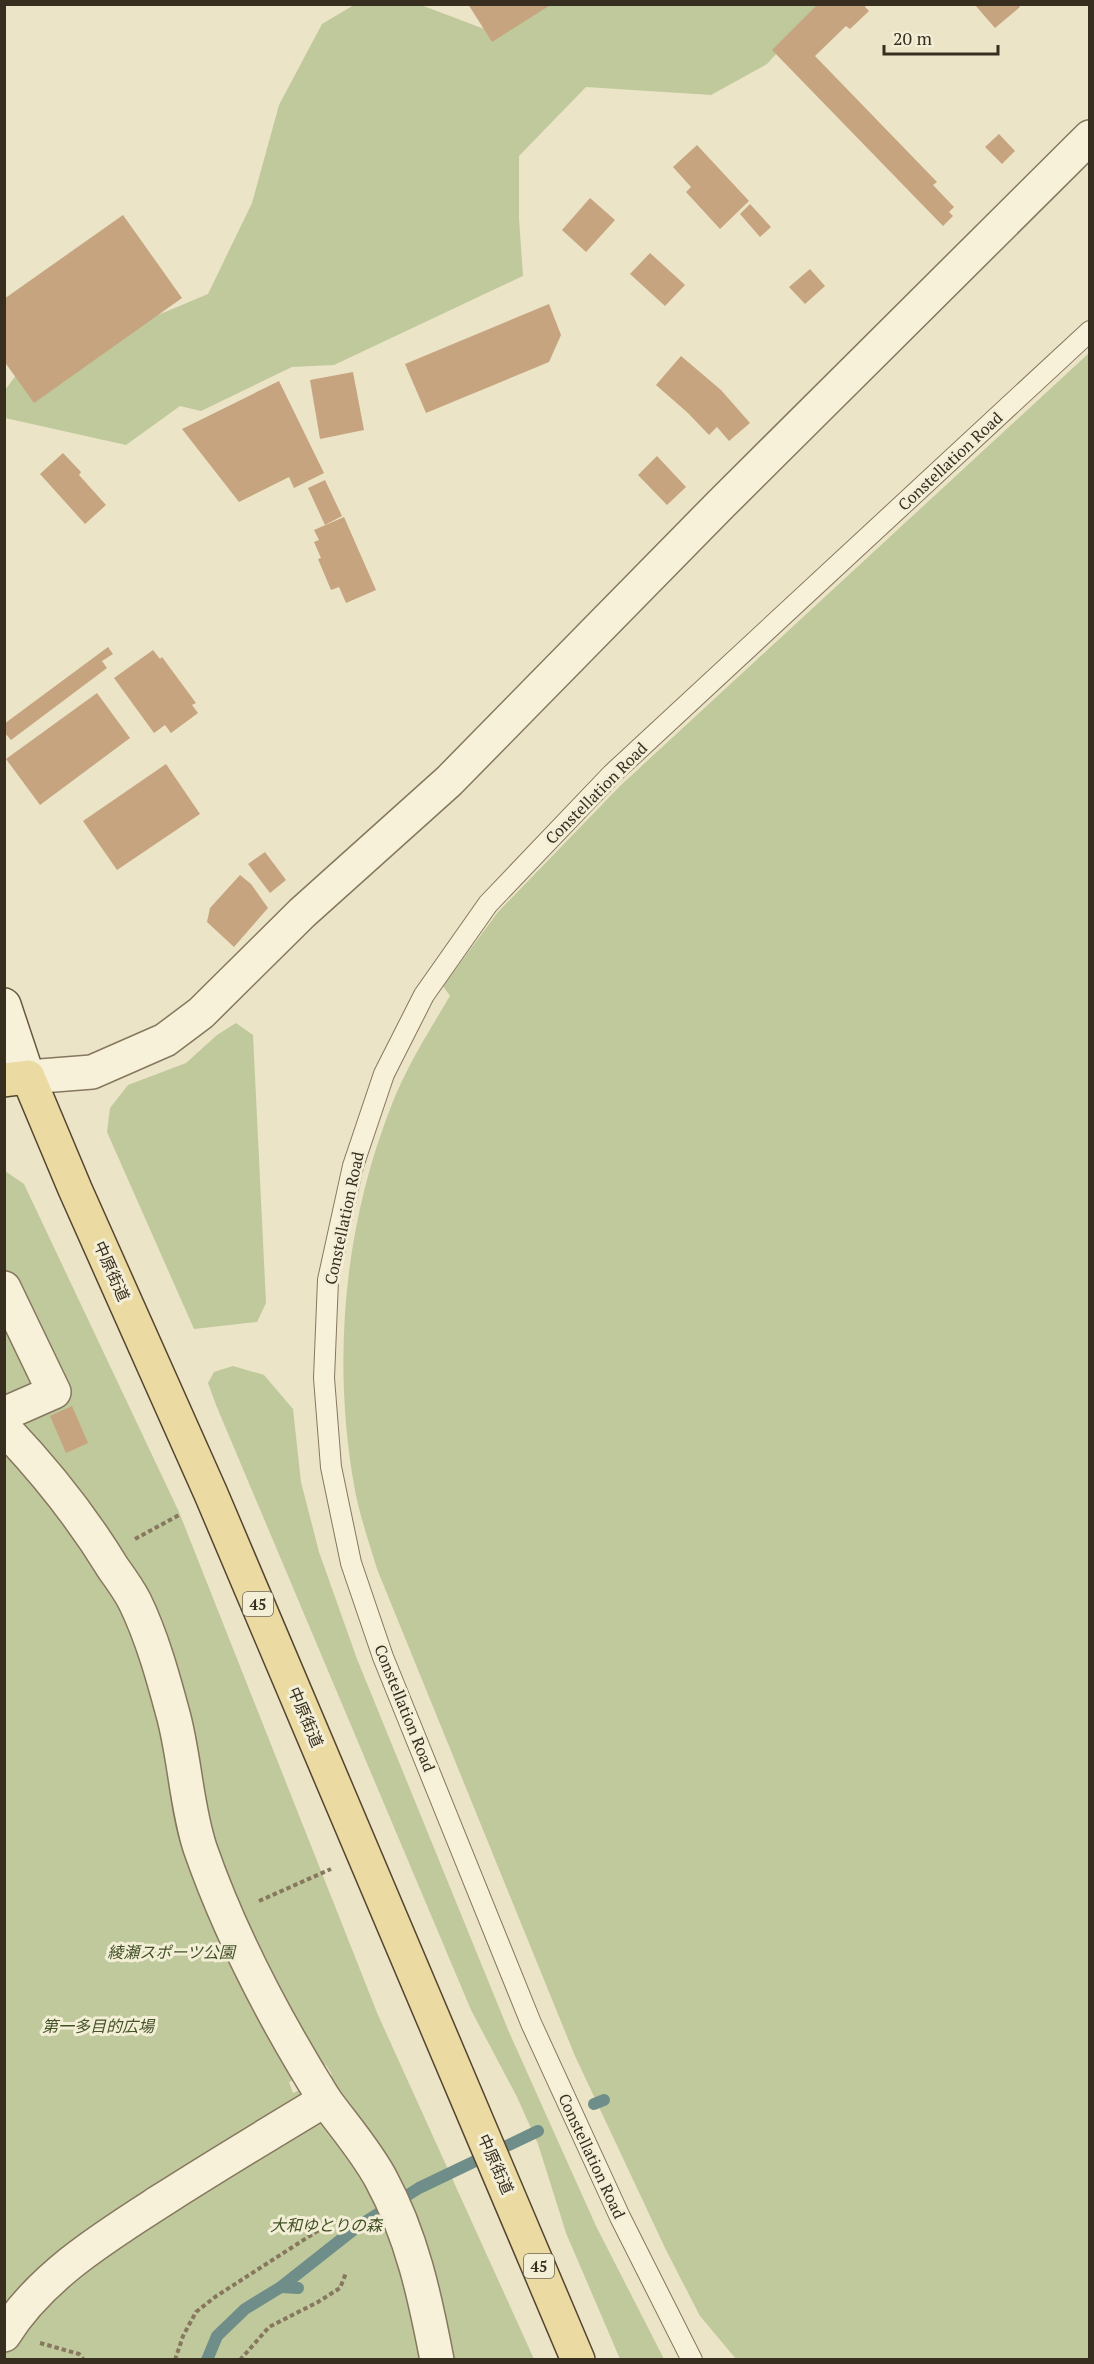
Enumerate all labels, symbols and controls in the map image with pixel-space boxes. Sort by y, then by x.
scale bar [884,18,998,56]
text: 20 m [893,26,933,50]
street label: Constellation Road [893,407,1007,515]
street label: Constellation Road [540,737,652,849]
street label: Constellation Road [319,1149,369,1287]
street label: 中原街道 [89,1237,135,1305]
road number: 45 [243,1592,273,1616]
street label: Constellation Road [369,1641,441,1775]
street label: 中原街道 [283,1683,329,1751]
park label: 綾瀬スポーツ公園 [107,1941,237,1963]
park label: 第一多目的広場 [42,2015,156,2037]
street label: Constellation Road [553,2090,631,2222]
street label: 中原街道 [473,2130,519,2198]
park label: 大和ゆとりの森 [270,2214,384,2236]
road number: 45 [524,2254,554,2278]

